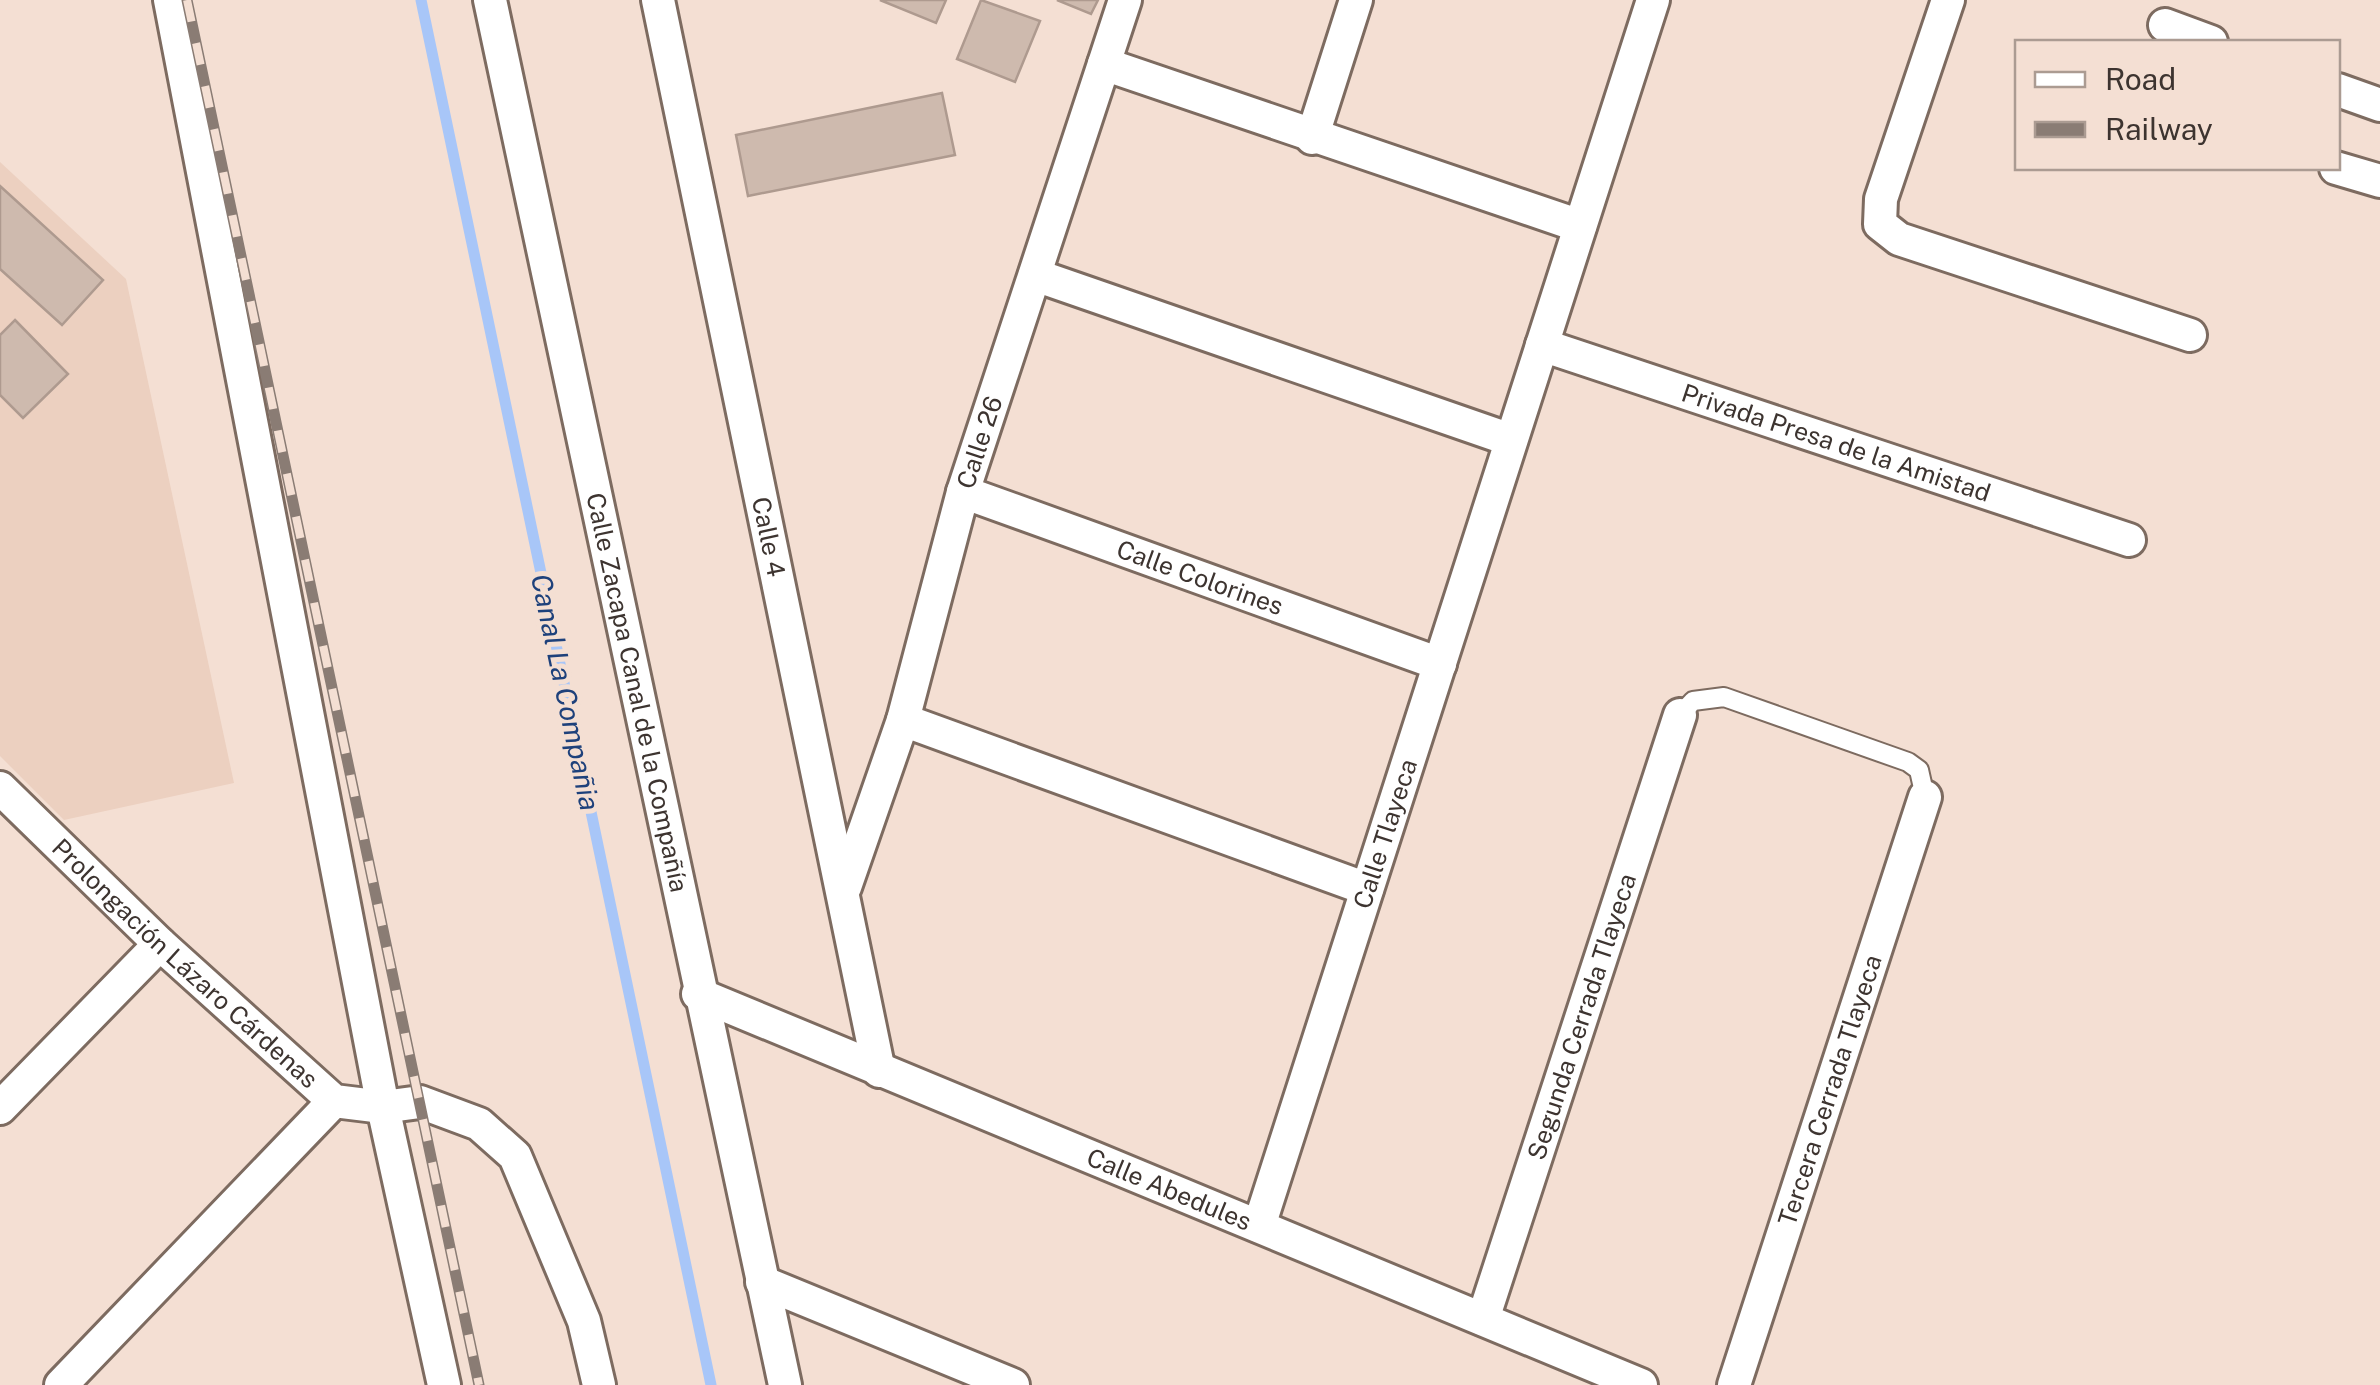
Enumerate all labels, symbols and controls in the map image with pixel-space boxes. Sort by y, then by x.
legend [2015,40,2340,170]
text: Road [2105,61,2176,97]
text: Railway [2105,111,2213,147]
street label: Privada Presa de la Amistad [1678,377,1994,508]
street label: Calle 26 [950,392,1009,492]
street label: Calle Zacapa Canal de la Compañía [580,490,695,895]
street label: Calle 4 [746,494,792,579]
street label: Calle Colorines [1113,534,1287,621]
water label: Canal La Compañia [525,571,607,813]
street label: Calle Tlayeca [1347,755,1423,912]
street label: Prolongación Lázaro Cárdenas [46,832,324,1094]
street label: Segunda Cerrada Tlayeca [1521,870,1642,1164]
street label: Tercera Cerrada Tlayeca [1772,951,1888,1229]
street label: Calle Abedules [1082,1142,1256,1237]

